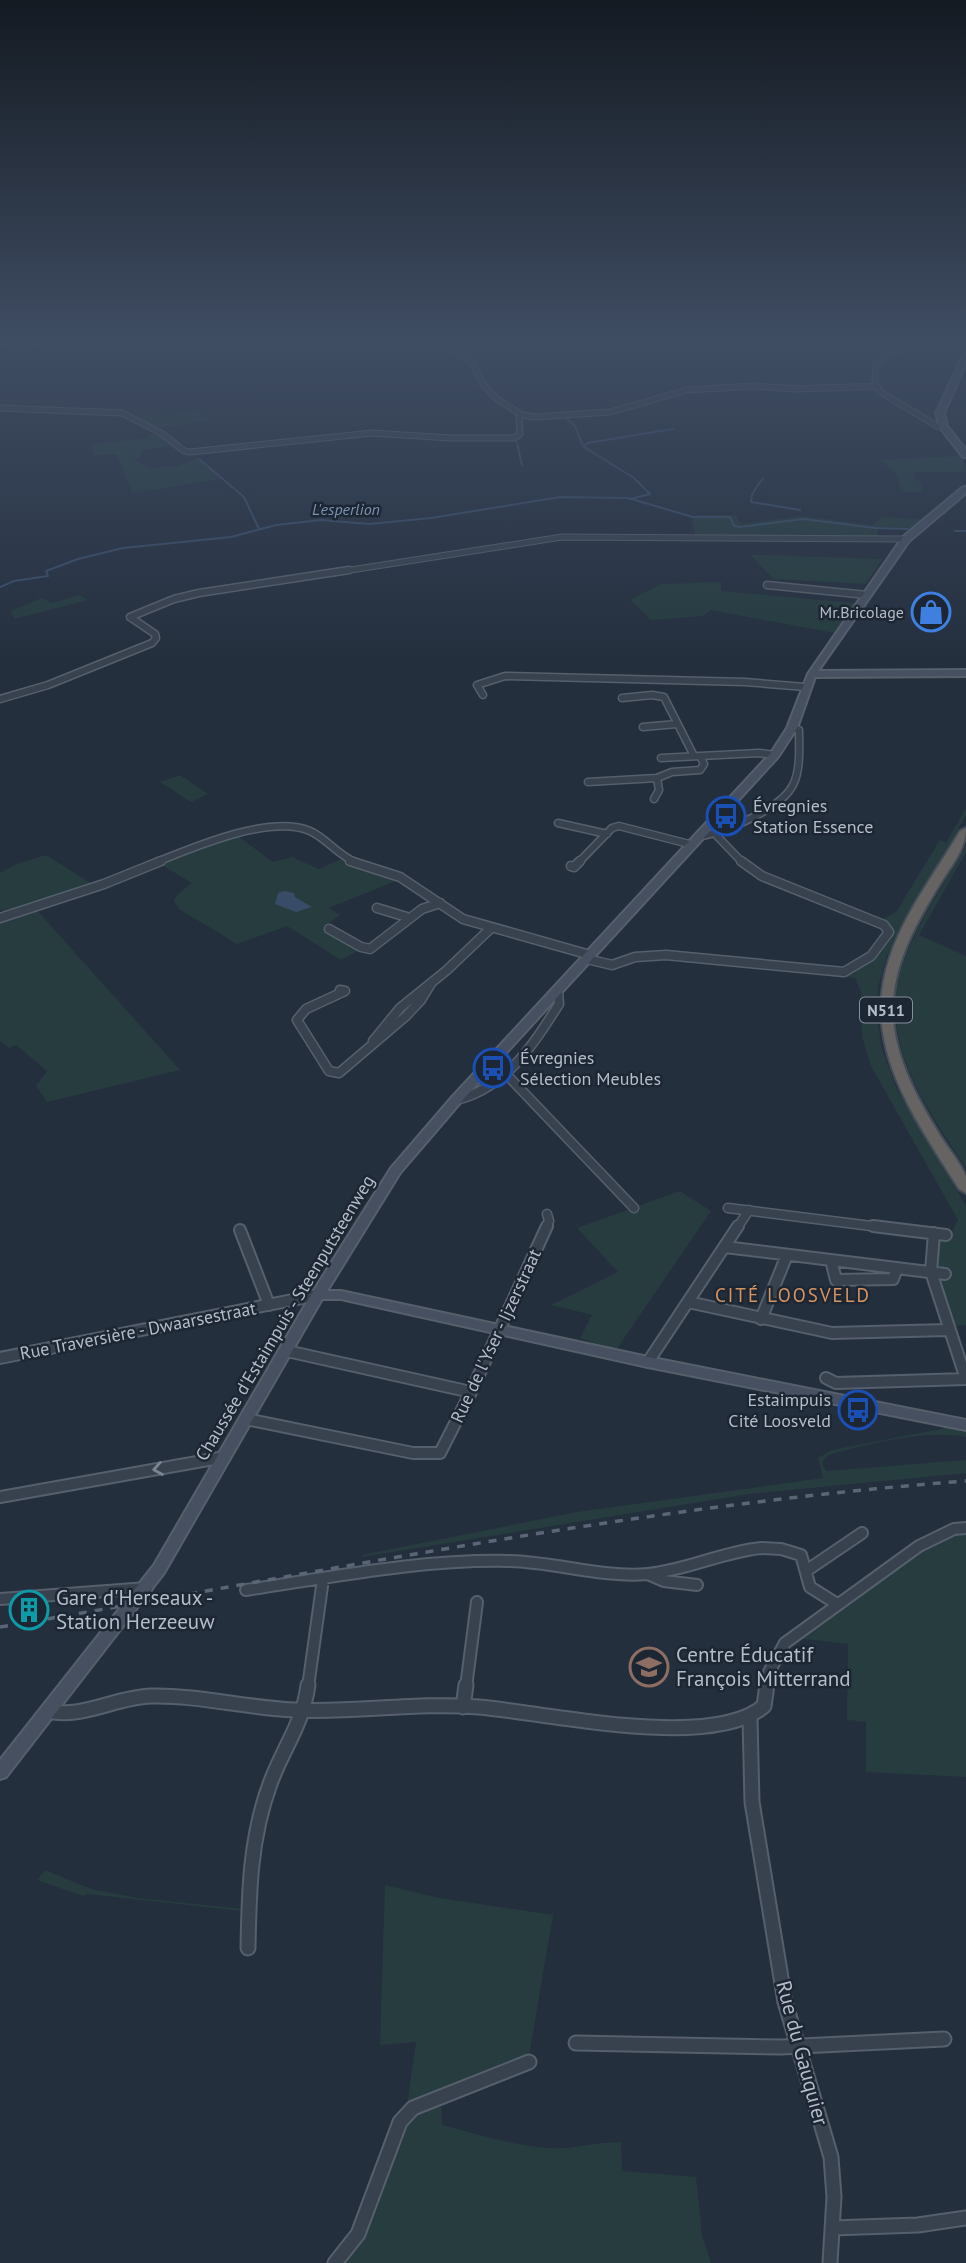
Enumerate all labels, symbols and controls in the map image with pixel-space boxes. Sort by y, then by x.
water label: L'esperlion [312,499,380,519]
shop icon: Mr.Bricolage [910,591,952,633]
place label: Mr.Bricolage [820,602,904,622]
place label: Évregnies Station Essence [753,794,873,838]
bus stop icon: Évregnies Station Essence [705,795,747,837]
road number: N511 [860,998,912,1022]
place label: Évregnies Sélection Meubles [520,1046,661,1090]
bus stop icon: Évregnies Sélection Meubles [472,1047,514,1089]
street label: Chaussée d'Estaimpuis - Steenputsteenweg [190,1171,379,1465]
street label: Rue de l'Yser - Ijzerstraat [445,1245,546,1426]
district label: CITÉ LOOSVELD [715,1283,871,1307]
street label: Rue Traversière - Dwaarsestraat [18,1296,258,1365]
place label: Estaimpuis Cité Loosveld [728,1388,831,1432]
bus stop icon: Estaimpuis Cité Loosveld [837,1389,879,1431]
one-way arrow [152,1461,164,1476]
place label: Gare d'Herseaux - Station Herzeeuw [56,1584,215,1635]
building icon: Gare d'Herseaux - Station Herzeeuw [8,1589,50,1631]
place label: Centre Éducatif François Mitterrand [676,1641,851,1692]
school or university icon: Centre Éducatif François Mitterrand [628,1646,670,1688]
street label: Rue du Gauquier [770,1978,835,2128]

